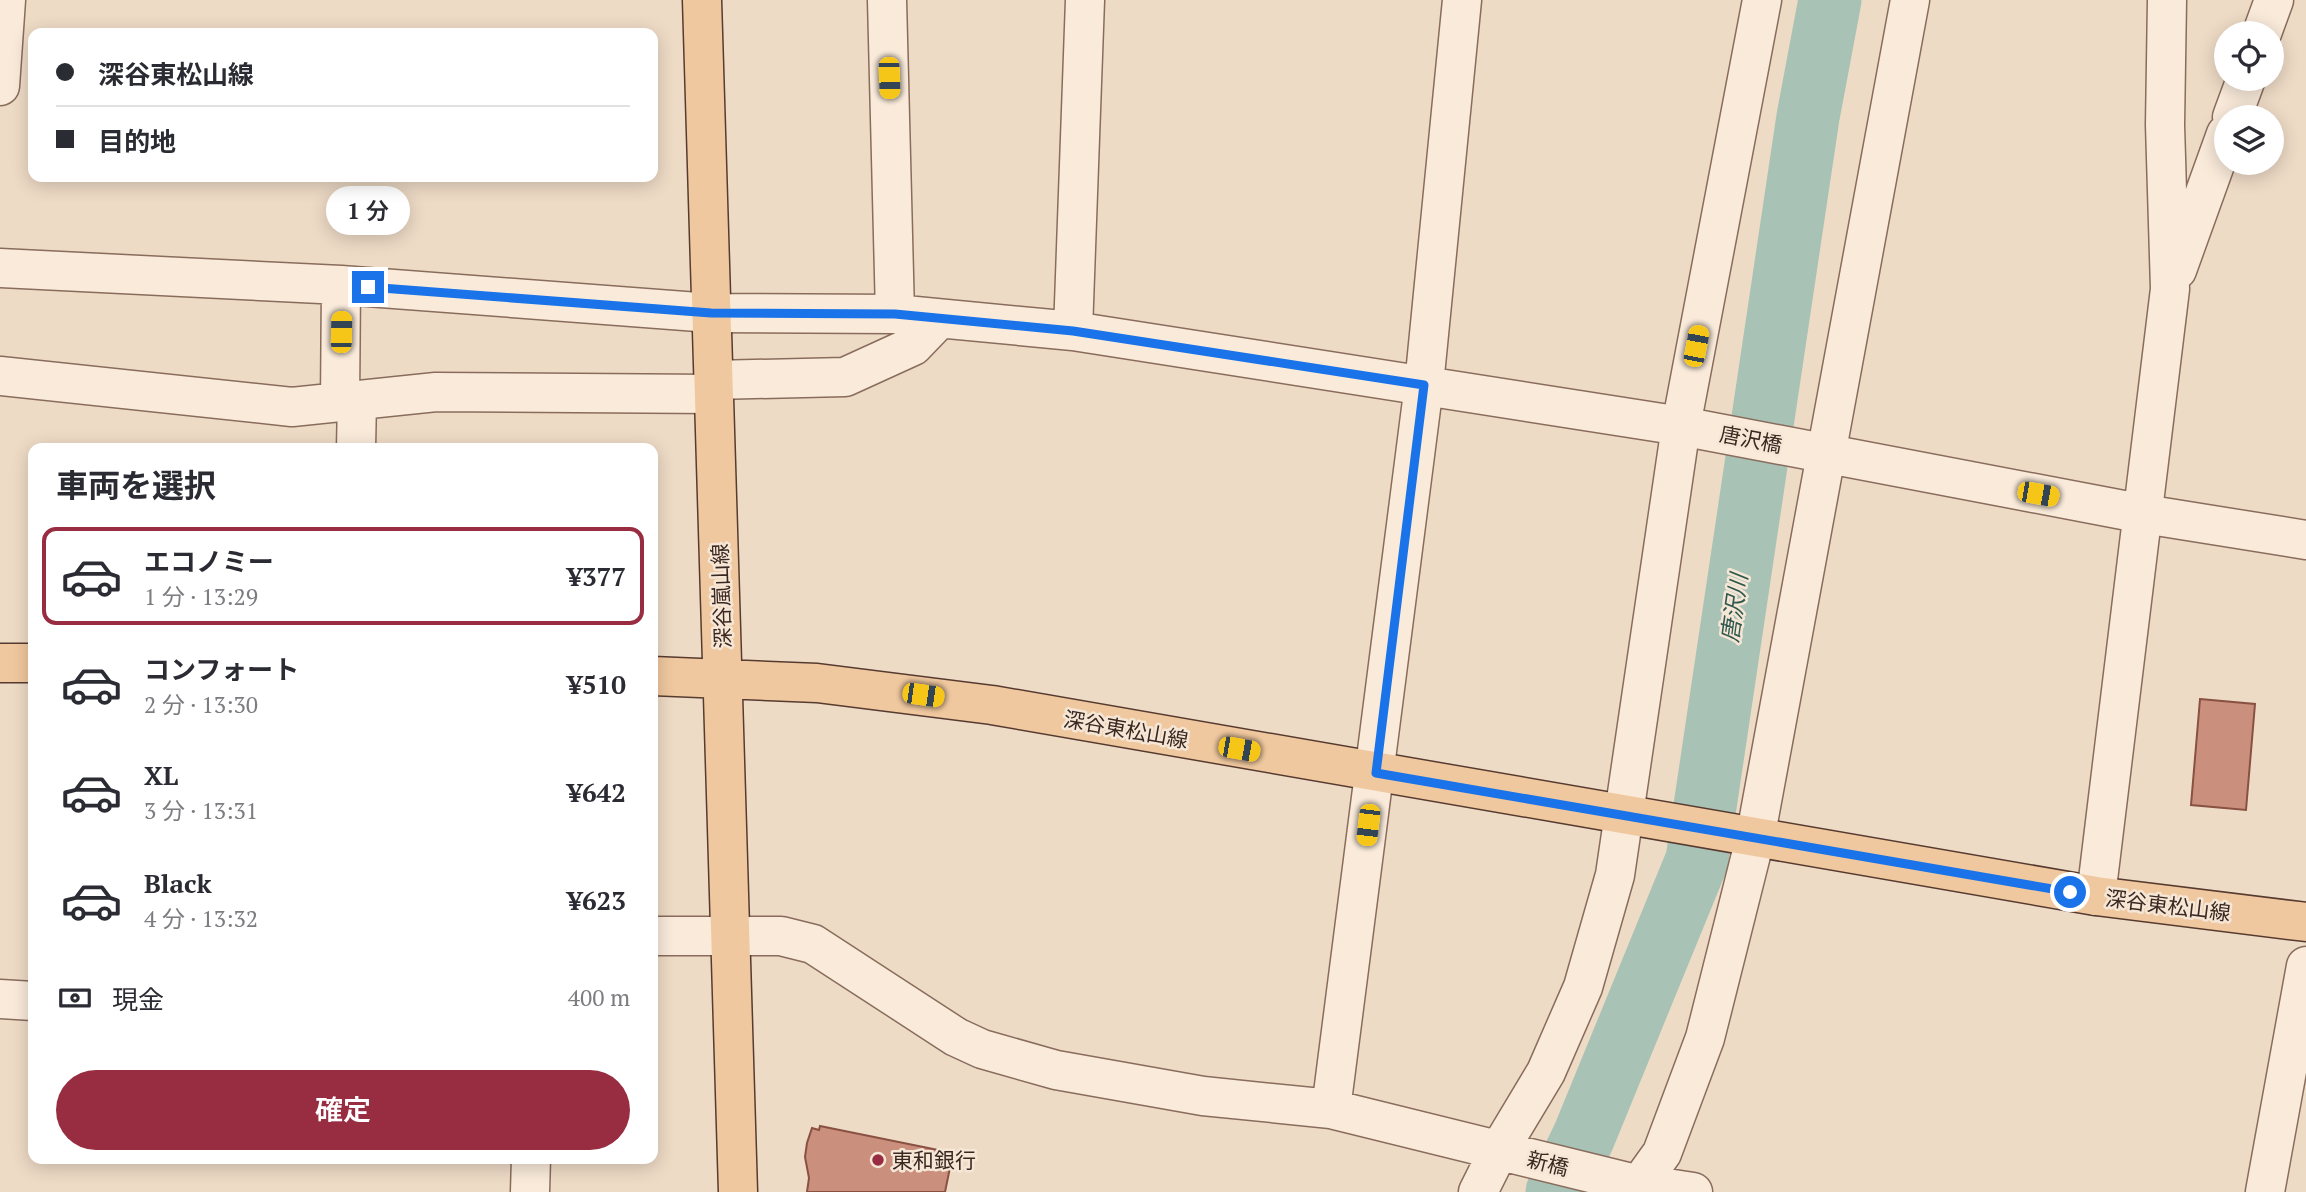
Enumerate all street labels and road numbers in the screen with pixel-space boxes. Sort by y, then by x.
street label: 唐沢橋 [1717,419,1785,459]
street label: 深谷嵐山線 [705,543,737,649]
street label: 深谷東松山線 [1062,704,1190,754]
street label: 深谷東松山線 [2104,883,2232,927]
street label: 新橋 [1524,1144,1572,1182]

